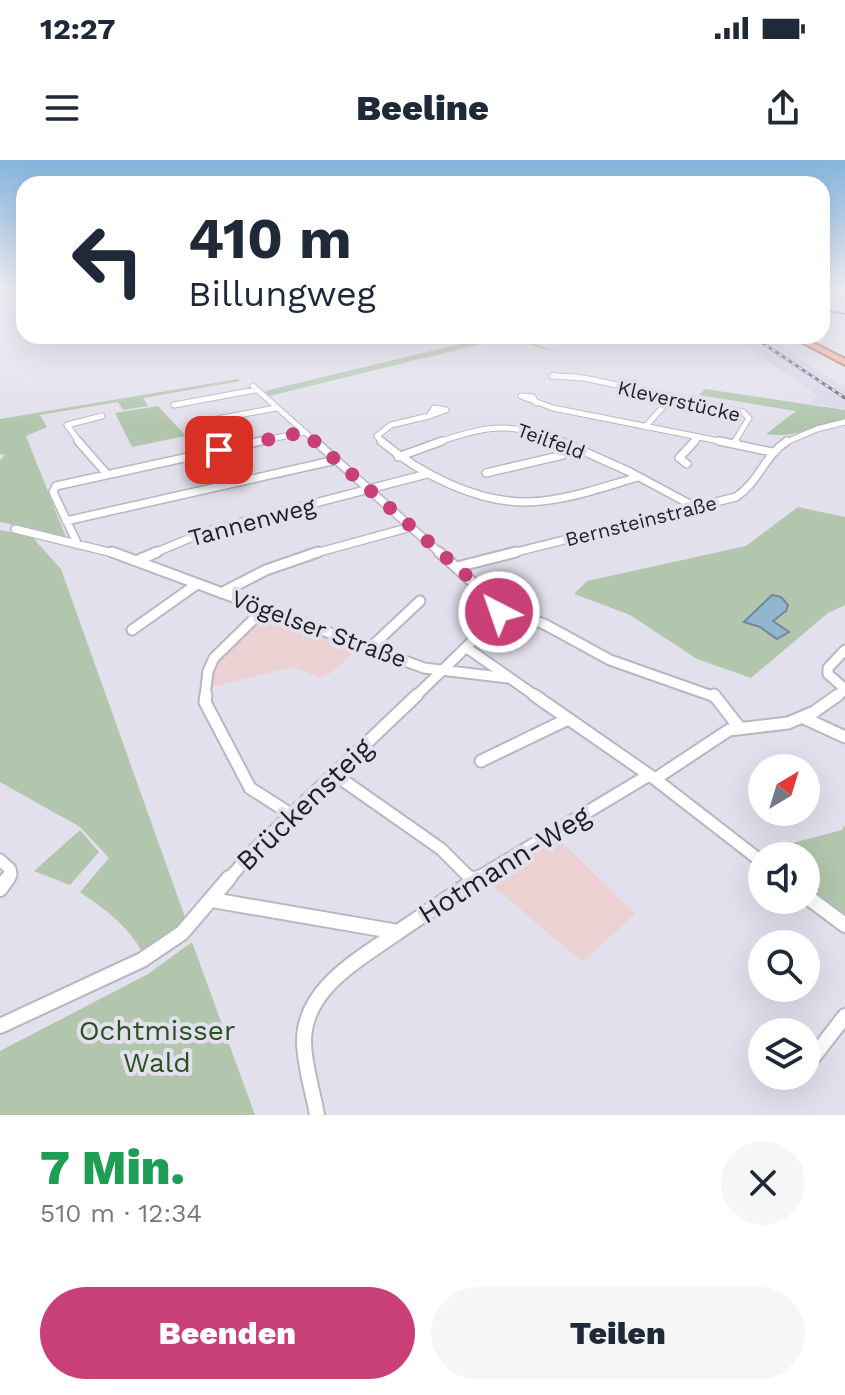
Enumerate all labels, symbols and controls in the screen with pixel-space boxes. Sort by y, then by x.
text: 12:27 [40,11,115,46]
icon: menu [40,86,84,130]
icon: share [761,86,805,130]
text: Beeline [356,87,489,129]
text: 410 m [188,206,352,272]
icon: left [56,208,160,312]
text: Billungweg [188,273,376,315]
street label: Kleverstücke [615,375,743,427]
pin [185,416,253,484]
street label: Teilfeld [514,418,588,464]
icon: arrive [197,428,241,472]
street label: Bernsteinstraße [563,491,719,551]
street label: Tannenweg [186,492,319,552]
position arrow [457,570,541,654]
street label: Vögelser Straße [228,584,410,674]
street label: Brückensteig [229,731,379,878]
north arrow [748,754,820,826]
map controls [748,754,820,1090]
street label: Hotmann-Weg [412,798,596,930]
button: sound [748,842,820,914]
button: search [748,930,820,1002]
park label: Ochtmisser Wald [79,1014,235,1079]
button: layers [748,1018,820,1090]
text: 7 Min. [40,1139,185,1196]
button: close [721,1141,805,1225]
text: 510 m · 12:34 [40,1198,202,1228]
button: Beenden [40,1287,415,1379]
button: Teilen [431,1287,805,1379]

